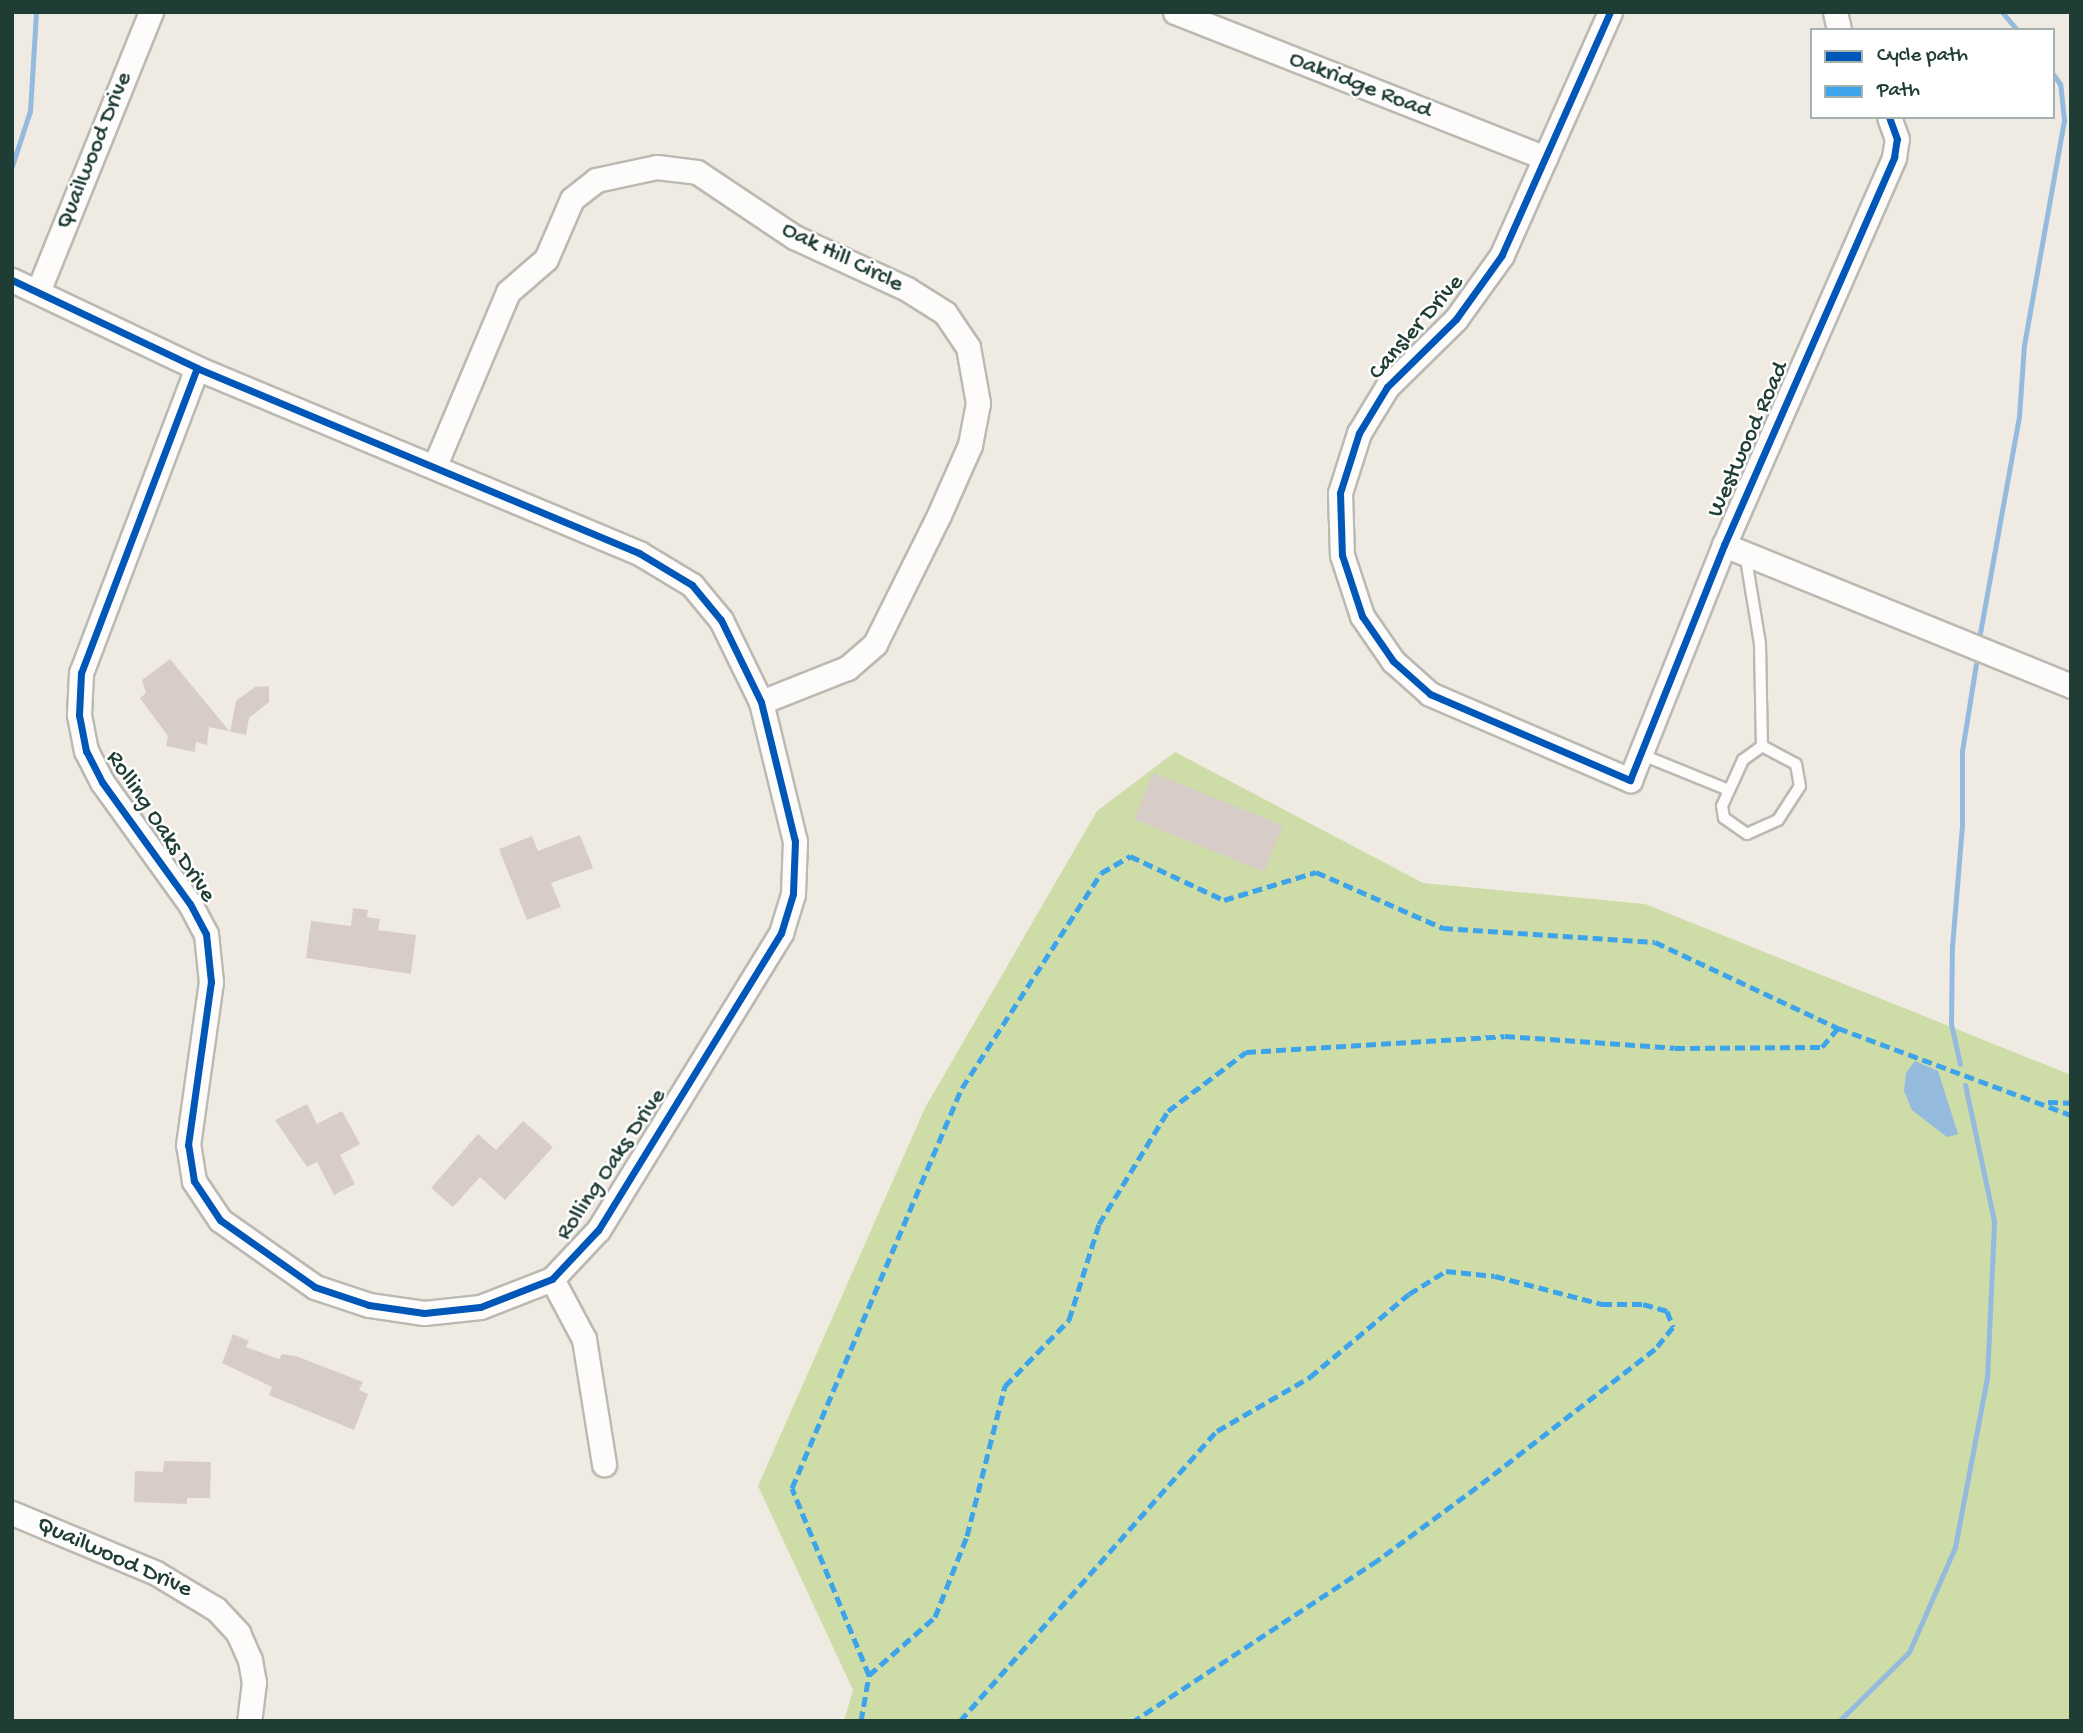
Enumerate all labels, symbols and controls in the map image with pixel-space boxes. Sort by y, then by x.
legend [1810,28,2055,119]
text: Cycle path [1877,44,1968,69]
street label: Oakridge Road [1285,46,1435,126]
street label: Quailwood Drive [50,68,140,234]
text: Path [1877,79,1920,104]
street label: Oak Hill Circle [776,216,908,300]
street label: Cansler Drive [1363,269,1471,387]
street label: Westwood Road [1702,358,1796,522]
street label: Rolling Oaks Drive [99,746,221,908]
street label: Rolling Oaks Drive [551,1084,673,1246]
street label: Quailwood Drive [32,1511,196,1605]

